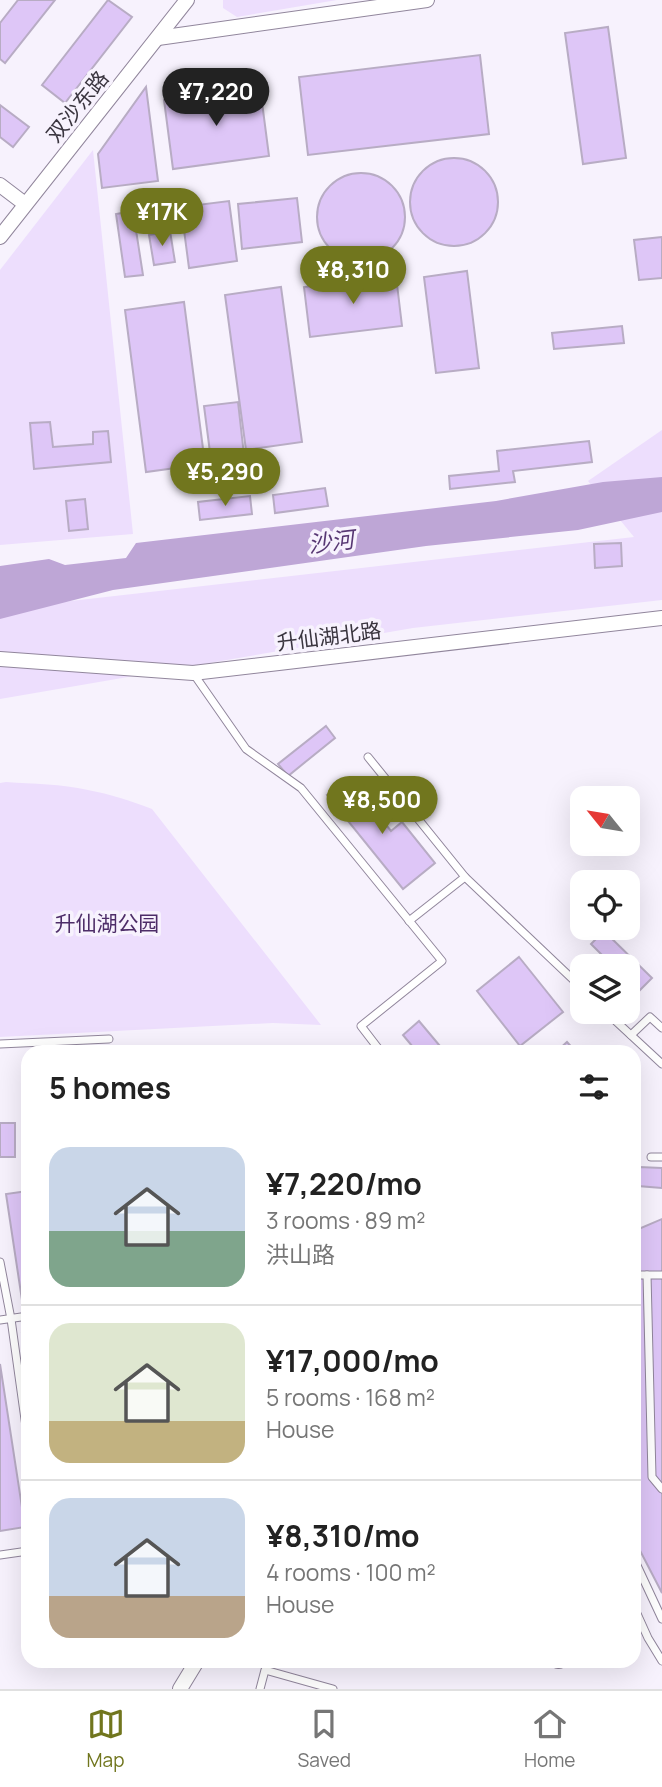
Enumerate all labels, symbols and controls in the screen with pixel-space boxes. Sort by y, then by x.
street label: 双沙东路 [40,65,114,147]
pin: ¥7,220 [159,68,273,128]
text: ¥7,220 [178,75,254,107]
pin: ¥17K [121,188,203,248]
text: ¥17K [136,195,188,227]
pin: ¥8,310 [296,246,410,306]
text: ¥8,310 [316,253,390,285]
pin: ¥5,290 [168,448,282,508]
text: ¥5,290 [186,455,264,487]
water label: 沙河 [306,522,360,560]
street label: 升仙湖北路 [275,616,383,656]
pin: ¥8,500 [325,776,439,836]
text: ¥8,500 [343,783,421,815]
north arrow [570,786,640,856]
map controls [570,786,640,1024]
button: locate [570,870,640,940]
park label: 升仙湖公园 [55,909,160,937]
button: layers [570,954,640,1024]
text: 5 homes [49,1067,171,1108]
icon: filters [575,1068,613,1106]
text: ¥7,220/mo [266,1163,422,1204]
icon: home [105,1175,189,1259]
text: 3 rooms · 89 m² [266,1204,426,1236]
text: 洪山路 [266,1238,335,1270]
text: ¥17,000/mo [266,1340,439,1381]
icon: home [105,1351,189,1435]
text: 5 rooms · 168 m² [266,1381,435,1413]
text: House [266,1413,335,1445]
text: ¥8,310/mo [266,1515,420,1556]
icon: home [105,1526,189,1610]
text: 4 rooms · 100 m² [266,1556,436,1588]
text: House [266,1588,335,1620]
tab: Map [87,1705,125,1773]
tab: Saved [298,1705,351,1773]
tab: Home [524,1705,575,1773]

